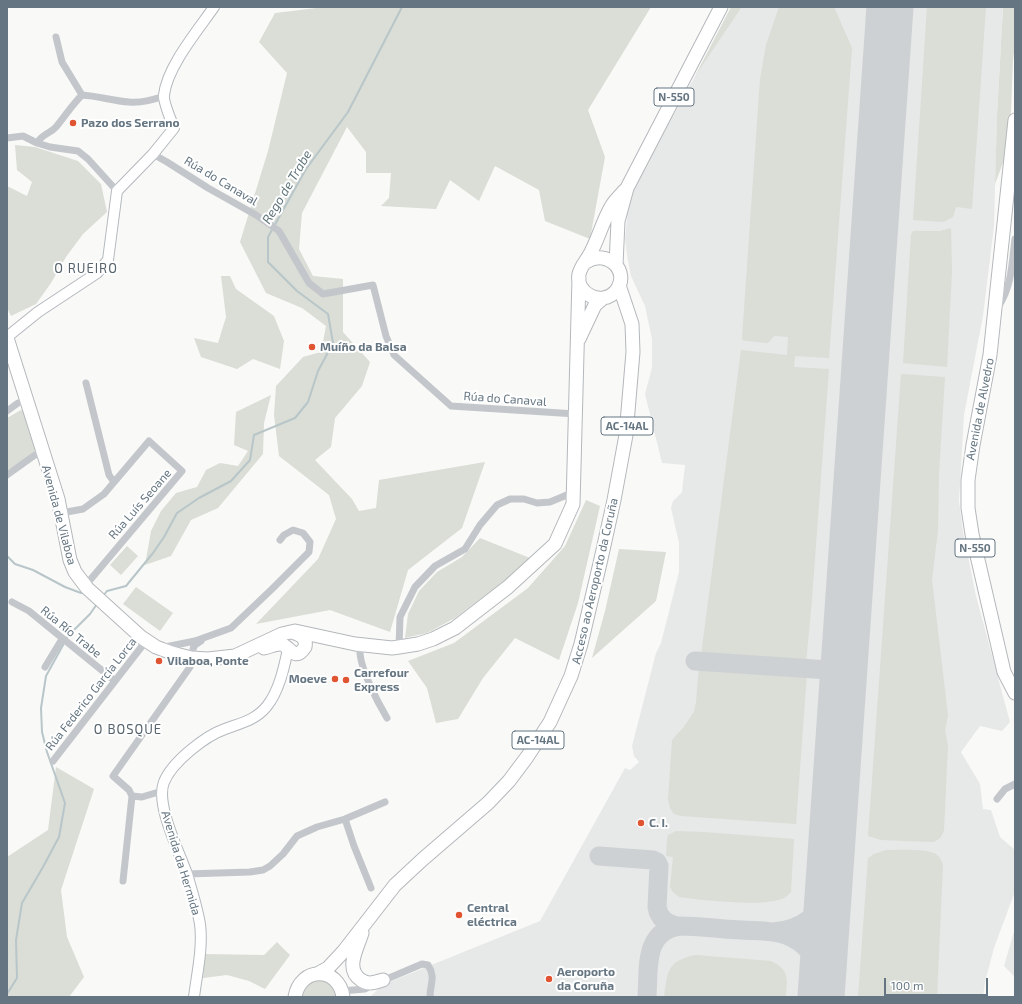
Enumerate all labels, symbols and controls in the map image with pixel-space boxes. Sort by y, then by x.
road number: N-550 [654,88,694,106]
place label: Pazo dos Serrano [81,116,180,130]
marker: Pazo dos Serrano [68,118,78,128]
water label: Rego de Trabe [259,147,315,227]
street label: Rúa do Canaval [182,153,260,209]
district label: O RUEIRO [54,261,118,277]
place label: Muíño da Balsa [320,340,407,354]
marker: Muíño da Balsa [307,342,317,352]
street label: Avenida de Alvedro [963,357,997,461]
street label: Rúa do Canaval [463,389,547,409]
road number: AC-14AL [601,417,653,435]
street label: Avenida de Vilaboa [39,464,79,566]
street label: Rúa Luís Seoane [106,466,174,542]
street label: Acceso ao Aeroporto da Coruña [569,496,621,666]
road number: N-550 [955,539,995,557]
street label: Rúa Río Trabe [38,603,104,661]
street label: Rúa Federico García Lorca [42,635,140,753]
place label: Vilaboa, Ponte [167,654,249,668]
marker: Vilaboa, Ponte [154,656,164,666]
place label: Carrefour Express [354,666,409,694]
place label: Moeve [289,672,327,686]
marker: Moeve [330,674,340,684]
marker: Carrefour Express [341,675,351,685]
district label: O BOSQUE [94,722,162,738]
road number: AC-14AL [512,731,564,749]
street label: Avenida da Hermida [158,809,204,917]
place label: C. I. [649,816,668,830]
marker: C. I. [636,818,646,828]
place label: Central eléctrica [467,901,517,929]
marker: Central eléctrica [454,910,464,920]
place label: Aeroporto da Coruña [557,965,615,993]
scale bar [886,970,990,996]
marker: Aeroporto da Coruña [544,974,554,984]
text: 100 m [891,978,923,992]

